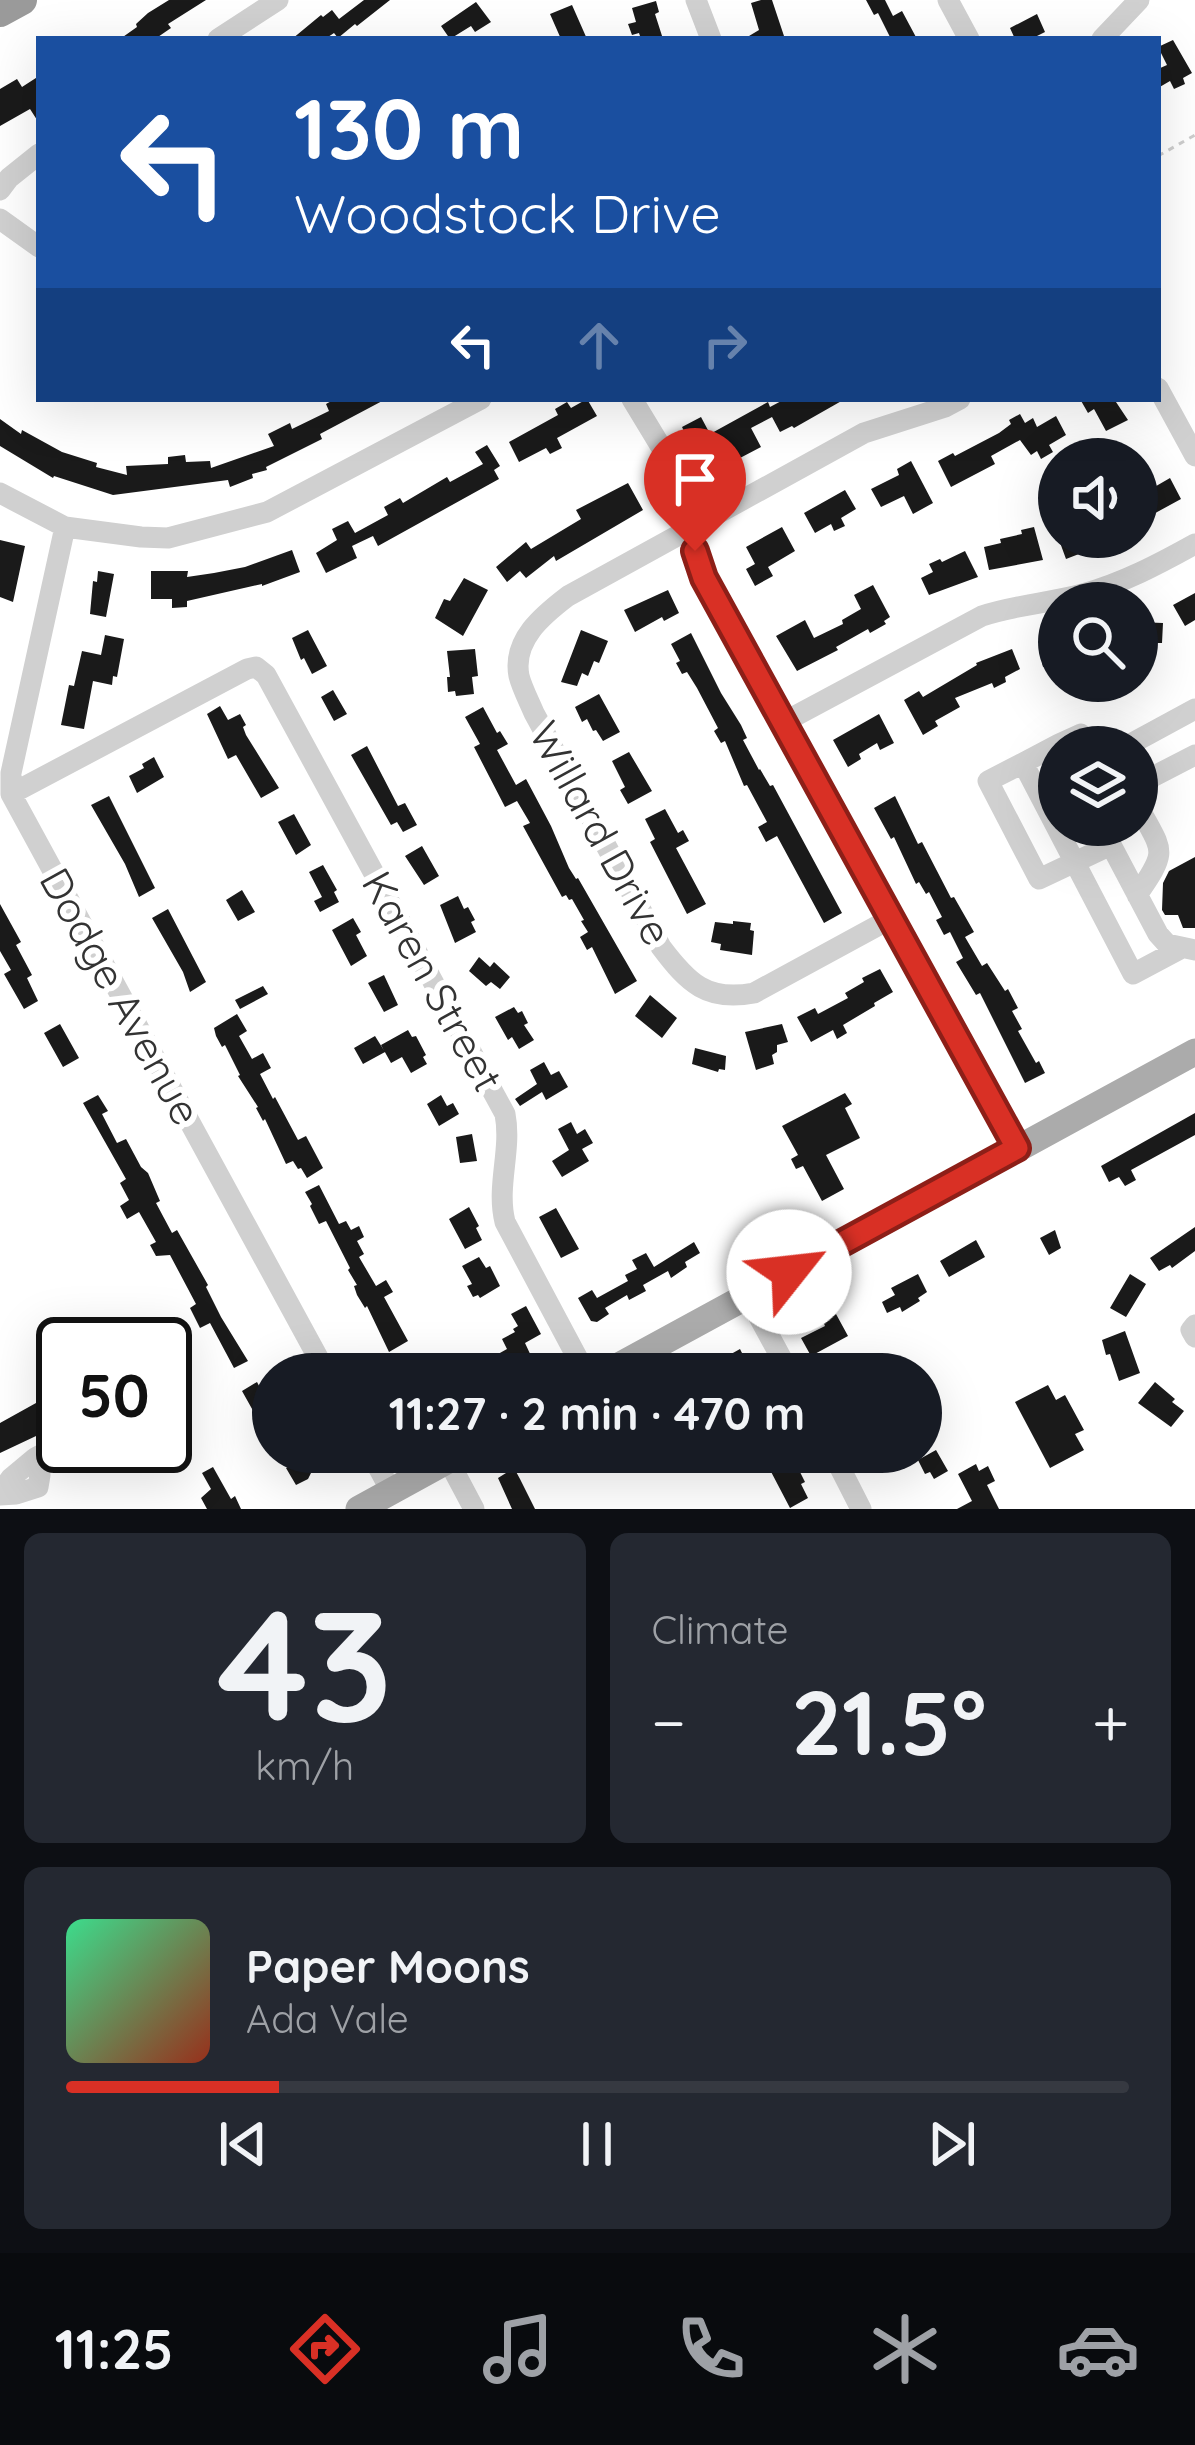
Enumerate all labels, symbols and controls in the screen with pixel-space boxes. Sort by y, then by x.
text: 130 m [294,75,524,180]
icon: left [96,84,252,240]
text: Woodstock Drive [294,179,721,247]
icon: left [440,312,506,378]
icon: ahead [566,312,632,378]
icon: right [692,312,758,378]
pin [644,428,746,551]
map controls [1038,438,1158,846]
button: sound [1038,438,1158,558]
icon: arrive [662,446,728,512]
button: search [1038,582,1158,702]
street label: Willard Drive [518,712,684,954]
button: layers [1038,726,1158,846]
street label: Dodge Avenue [29,858,213,1134]
street label: Karen Street [351,862,515,1100]
position arrow [726,1209,852,1335]
speed limit sign: 50 [36,1317,192,1473]
text: 11:27 · 2 min · 470 m [389,1385,805,1441]
text: 43 [217,1565,393,1760]
text: Climate [652,1605,789,1654]
text: 21.5° [791,1665,987,1778]
text: − [652,1680,686,1763]
text: + [1092,1680,1129,1763]
text: km/h [255,1741,354,1790]
text: Paper Moons [246,1938,530,1994]
text: Ada Vale [246,1994,409,2043]
icon: previous [210,2111,276,2177]
icon: pause [564,2111,630,2177]
icon: next [919,2111,985,2177]
icon: directions [283,2307,367,2391]
icon: music [476,2307,560,2391]
icon: phone [669,2307,753,2391]
icon: climate [863,2307,947,2391]
icon: car [1056,2307,1140,2391]
text: 11:25 [55,2315,173,2383]

